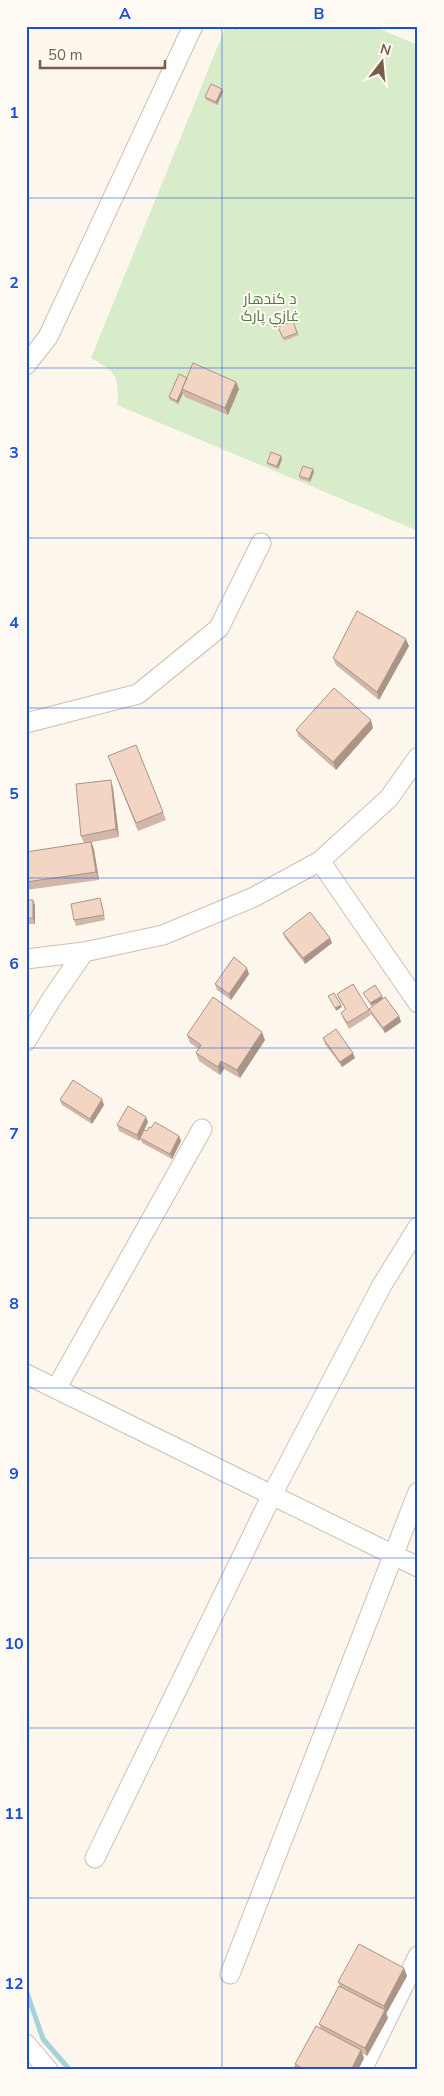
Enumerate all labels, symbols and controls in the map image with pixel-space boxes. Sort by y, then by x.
text: A [119,3,131,25]
text: B [313,3,325,25]
scale bar [40,38,165,70]
north arrow [356,38,406,88]
text: N [378,39,393,61]
text: 50 m [48,45,83,65]
text: 1 [9,102,19,124]
text: 2 [9,272,19,294]
park label: د کندهار غازي پارک [241,289,299,328]
text: 3 [9,442,19,464]
text: 4 [9,612,19,634]
text: 5 [9,783,19,805]
text: 6 [9,953,19,975]
text: 7 [9,1123,19,1145]
text: 8 [9,1293,19,1315]
text: 9 [9,1463,19,1485]
text: 10 [4,1633,24,1655]
text: 11 [4,1803,24,1825]
text: 12 [4,1973,24,1995]

